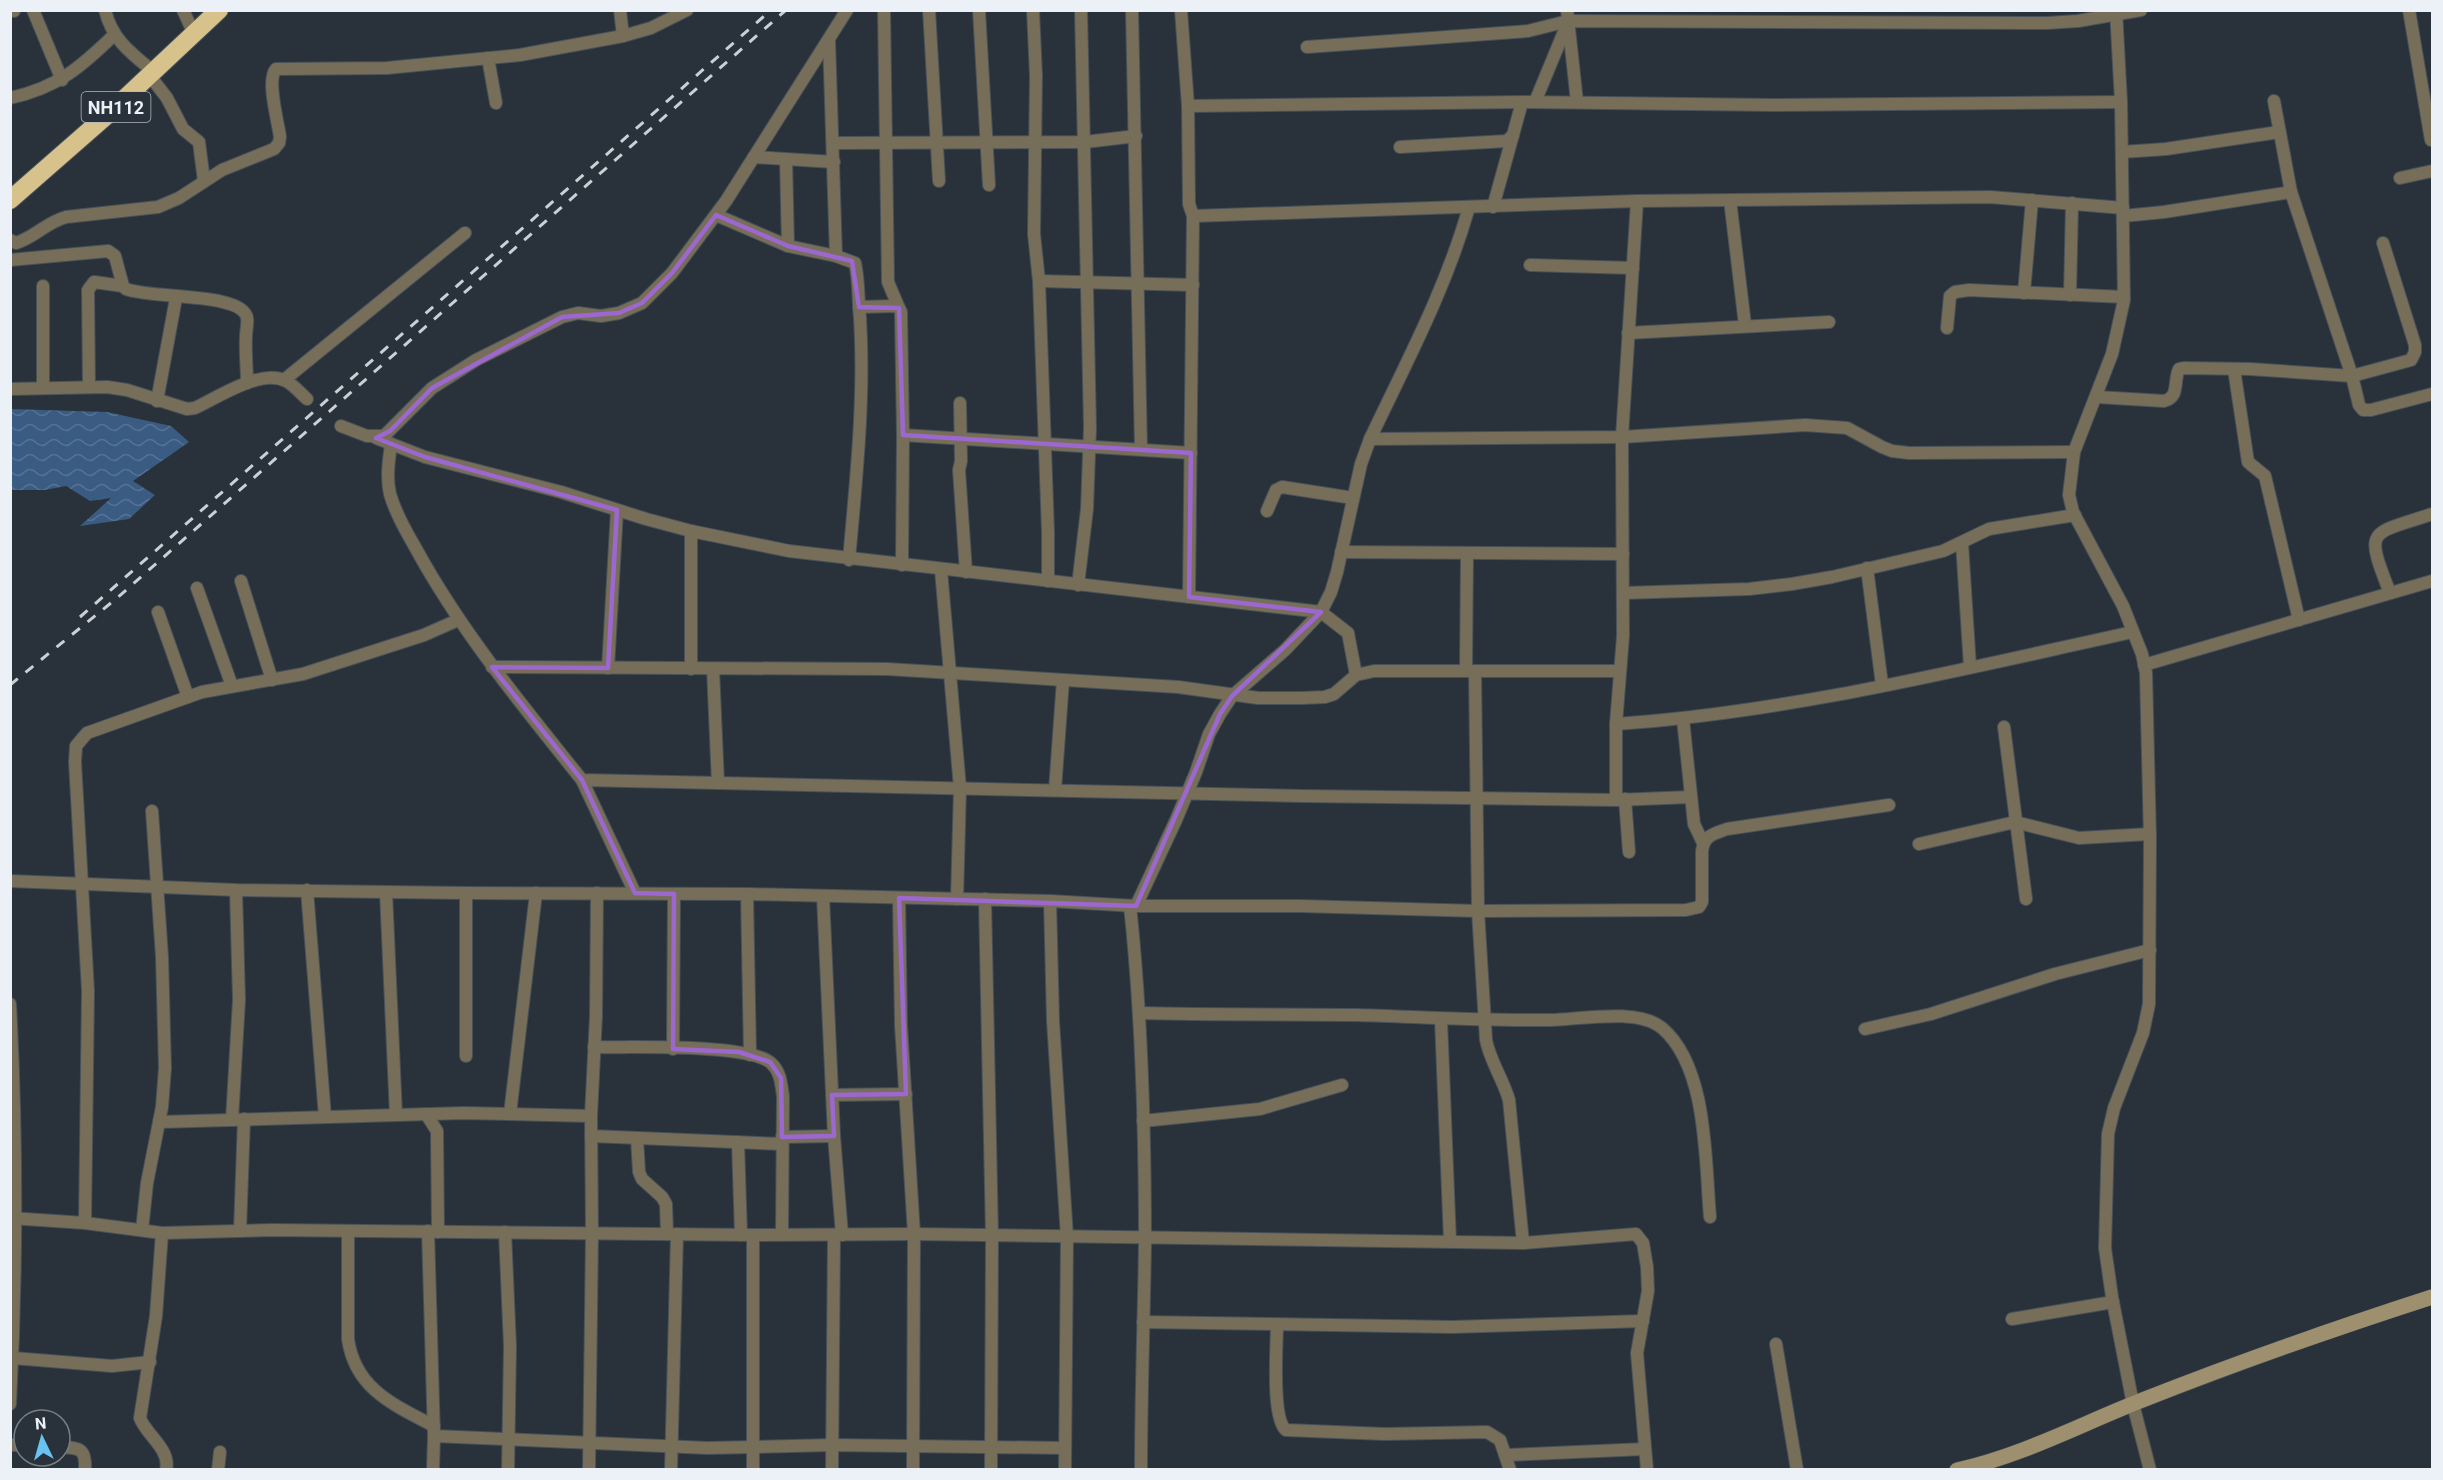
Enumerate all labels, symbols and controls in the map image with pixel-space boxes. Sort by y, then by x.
road number: NH112 [82,92,150,122]
north arrow [12,1408,72,1468]
text: N [34,1414,47,1434]

